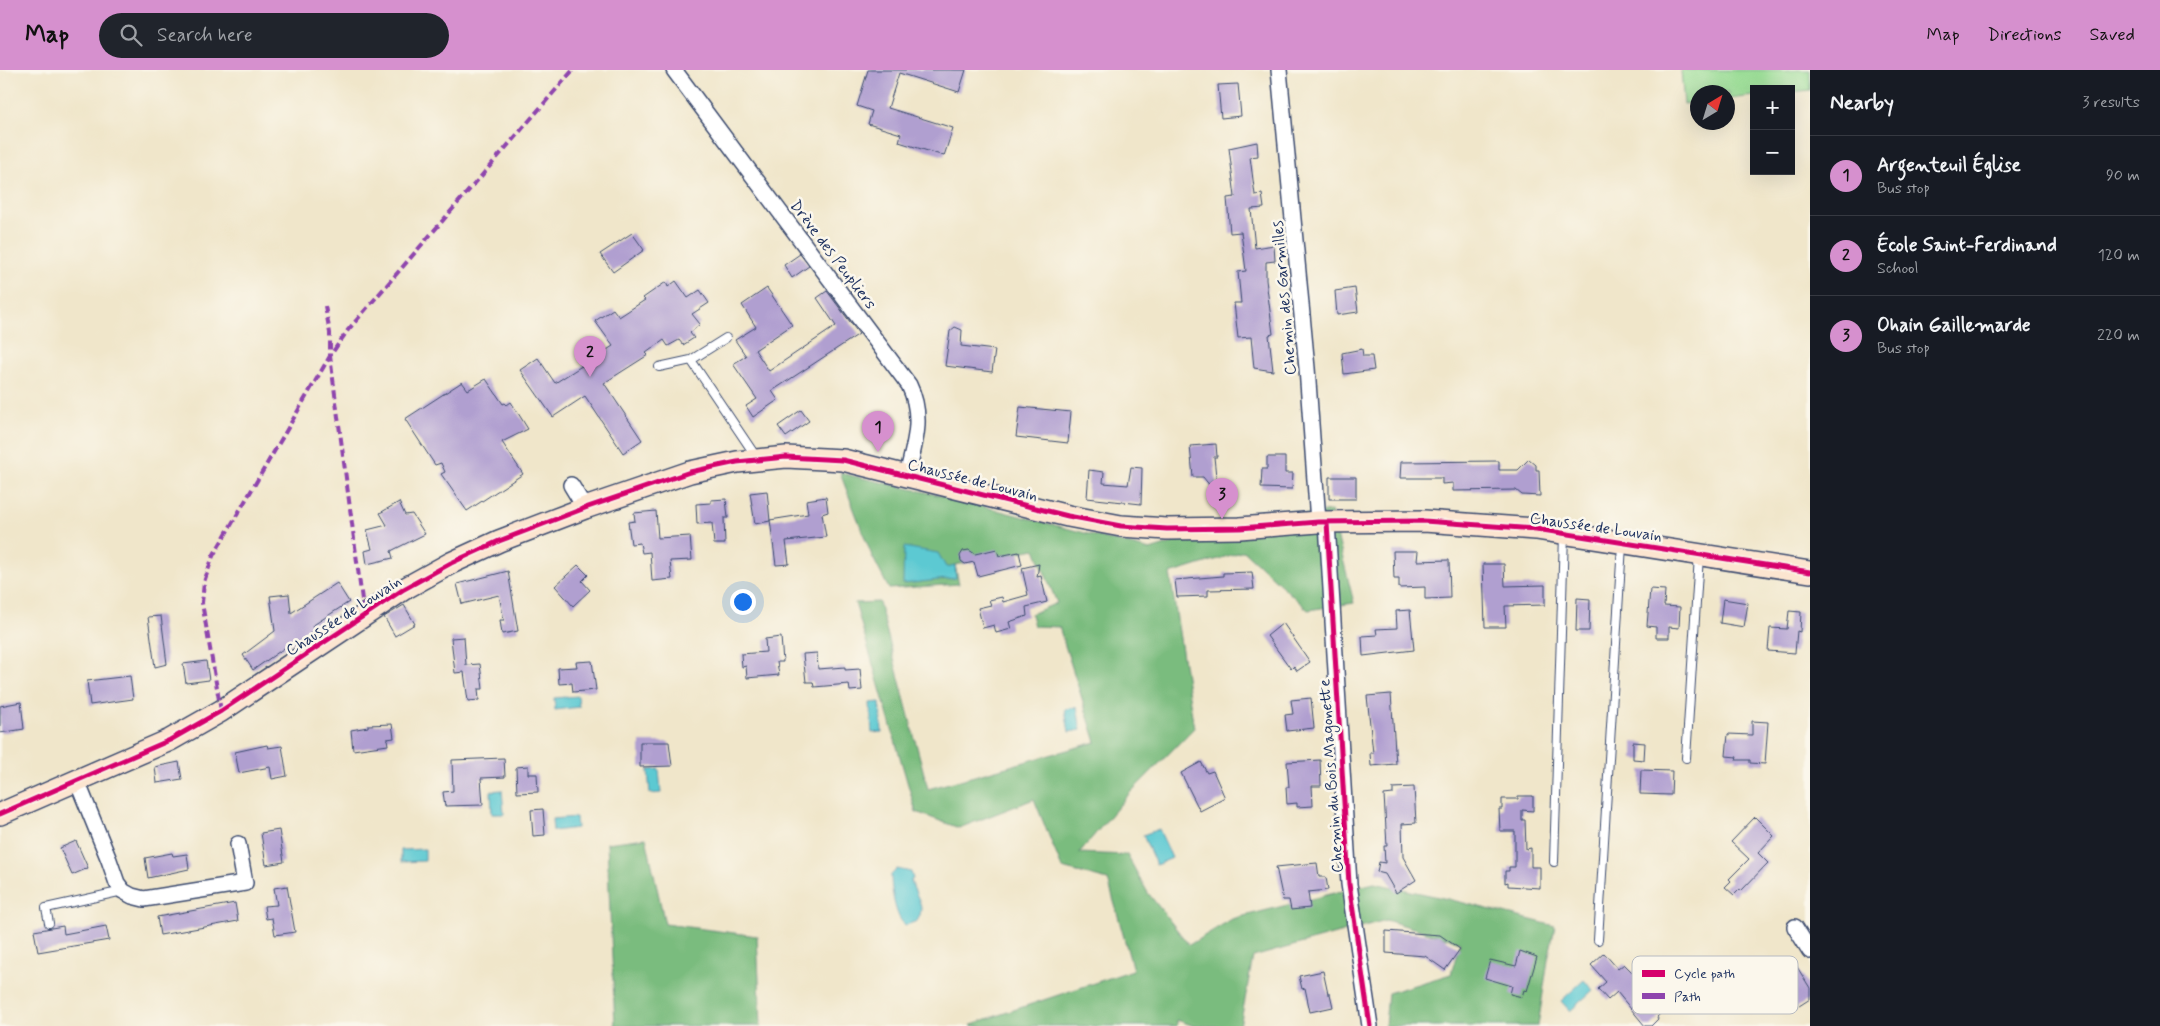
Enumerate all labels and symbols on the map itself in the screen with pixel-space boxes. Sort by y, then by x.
north arrow [1690,85,1735,130]
street label: Drève des Peupliers [785,196,881,314]
street label: Chemin des Garmilles [1267,220,1302,376]
pin: 2 [574,336,606,377]
pin: 1 [862,411,894,452]
street label: Chaussée de Louvain [905,454,1040,507]
pin: 3 [1206,478,1238,519]
street label: Chaussée de Louvain [1528,508,1663,547]
street label: Chaussée de Louvain [282,571,405,661]
your location [730,589,756,615]
street label: Chemin du Bois Magonette [1314,678,1350,874]
legend [1632,956,1798,1014]
text: Cycle path [1674,965,1735,983]
text: Path [1674,988,1701,1006]

